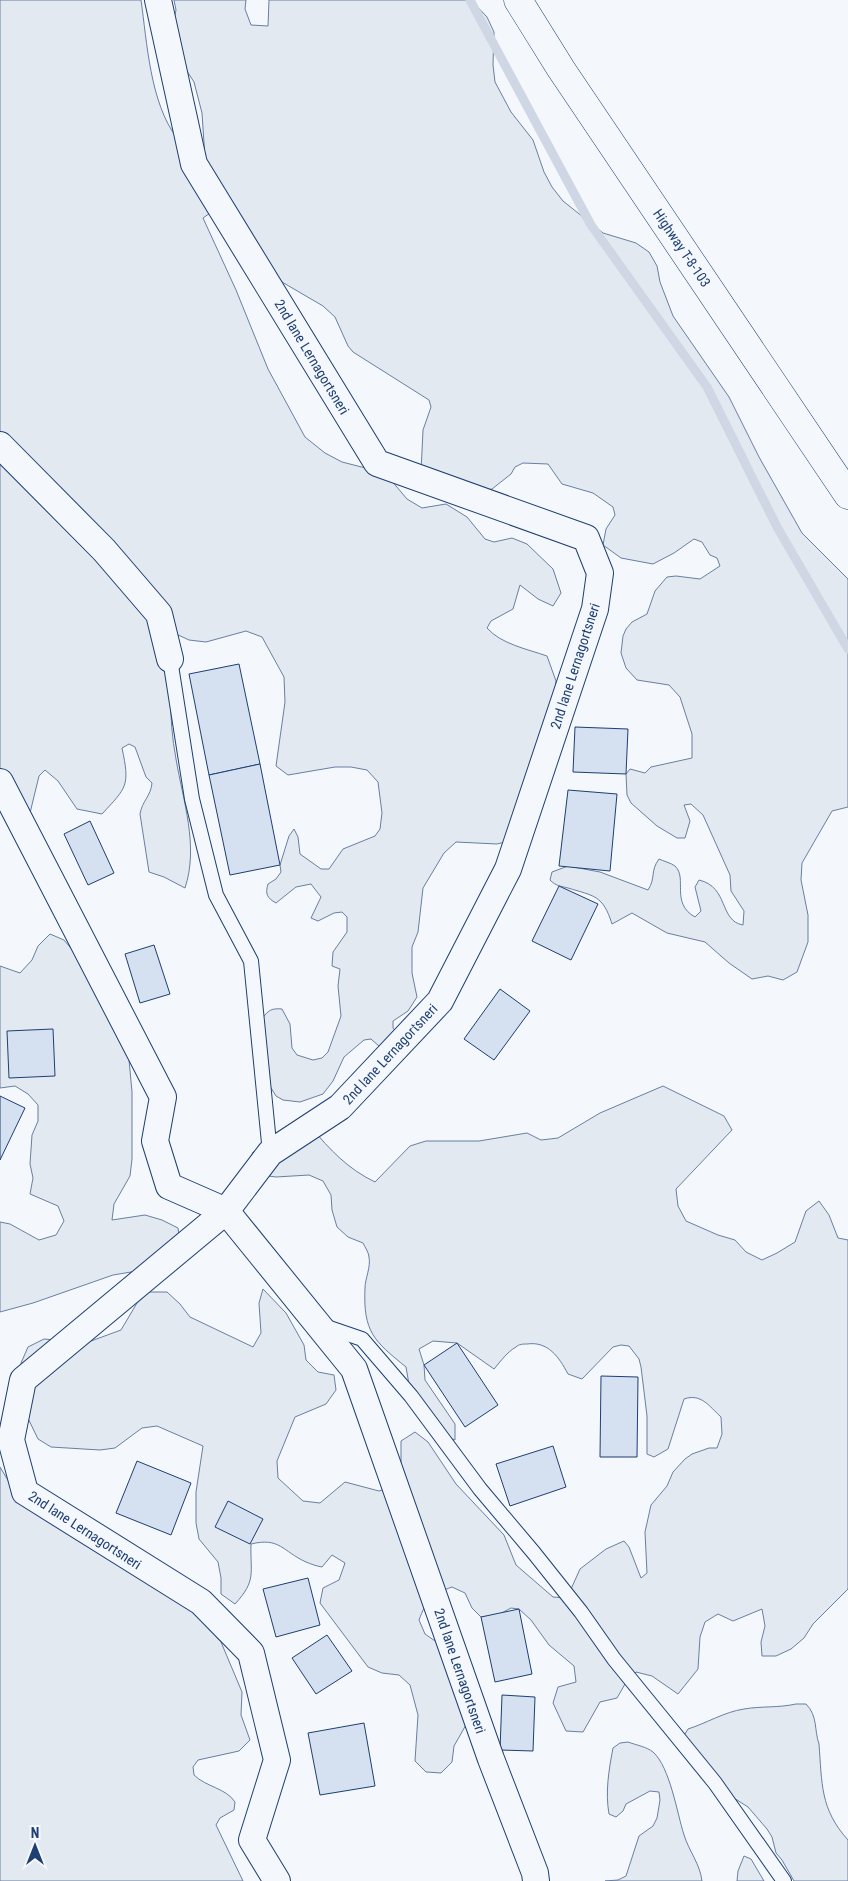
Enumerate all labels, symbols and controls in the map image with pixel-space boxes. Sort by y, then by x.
street label: Highway T-8-103 [650,206,714,290]
street label: 2nd lane Lernagortsneri [271,297,353,417]
street label: 2nd lane Lernagortsneri [547,601,603,731]
street label: 2nd lane Lernagortsneri [339,1001,441,1107]
street label: 2nd lane Lernagortsneri [26,1488,144,1572]
street label: 2nd lane Lernagortsneri [431,1606,489,1736]
north arrow [10,1821,60,1871]
text: N [31,1825,39,1841]

